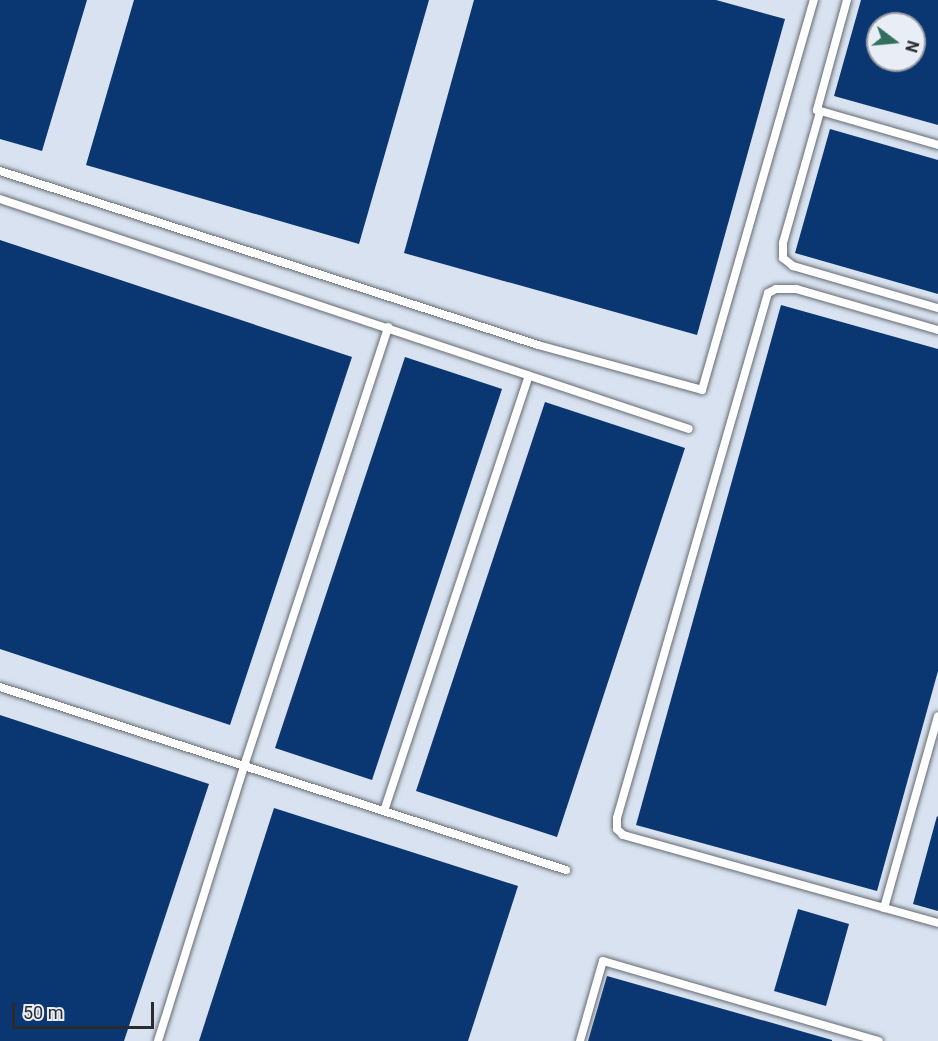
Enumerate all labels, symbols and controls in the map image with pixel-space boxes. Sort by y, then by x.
north arrow [866,12,926,72]
text: N [901,38,923,55]
scale bar [15,990,158,1028]
text: 50 m [23,1002,63,1023]

